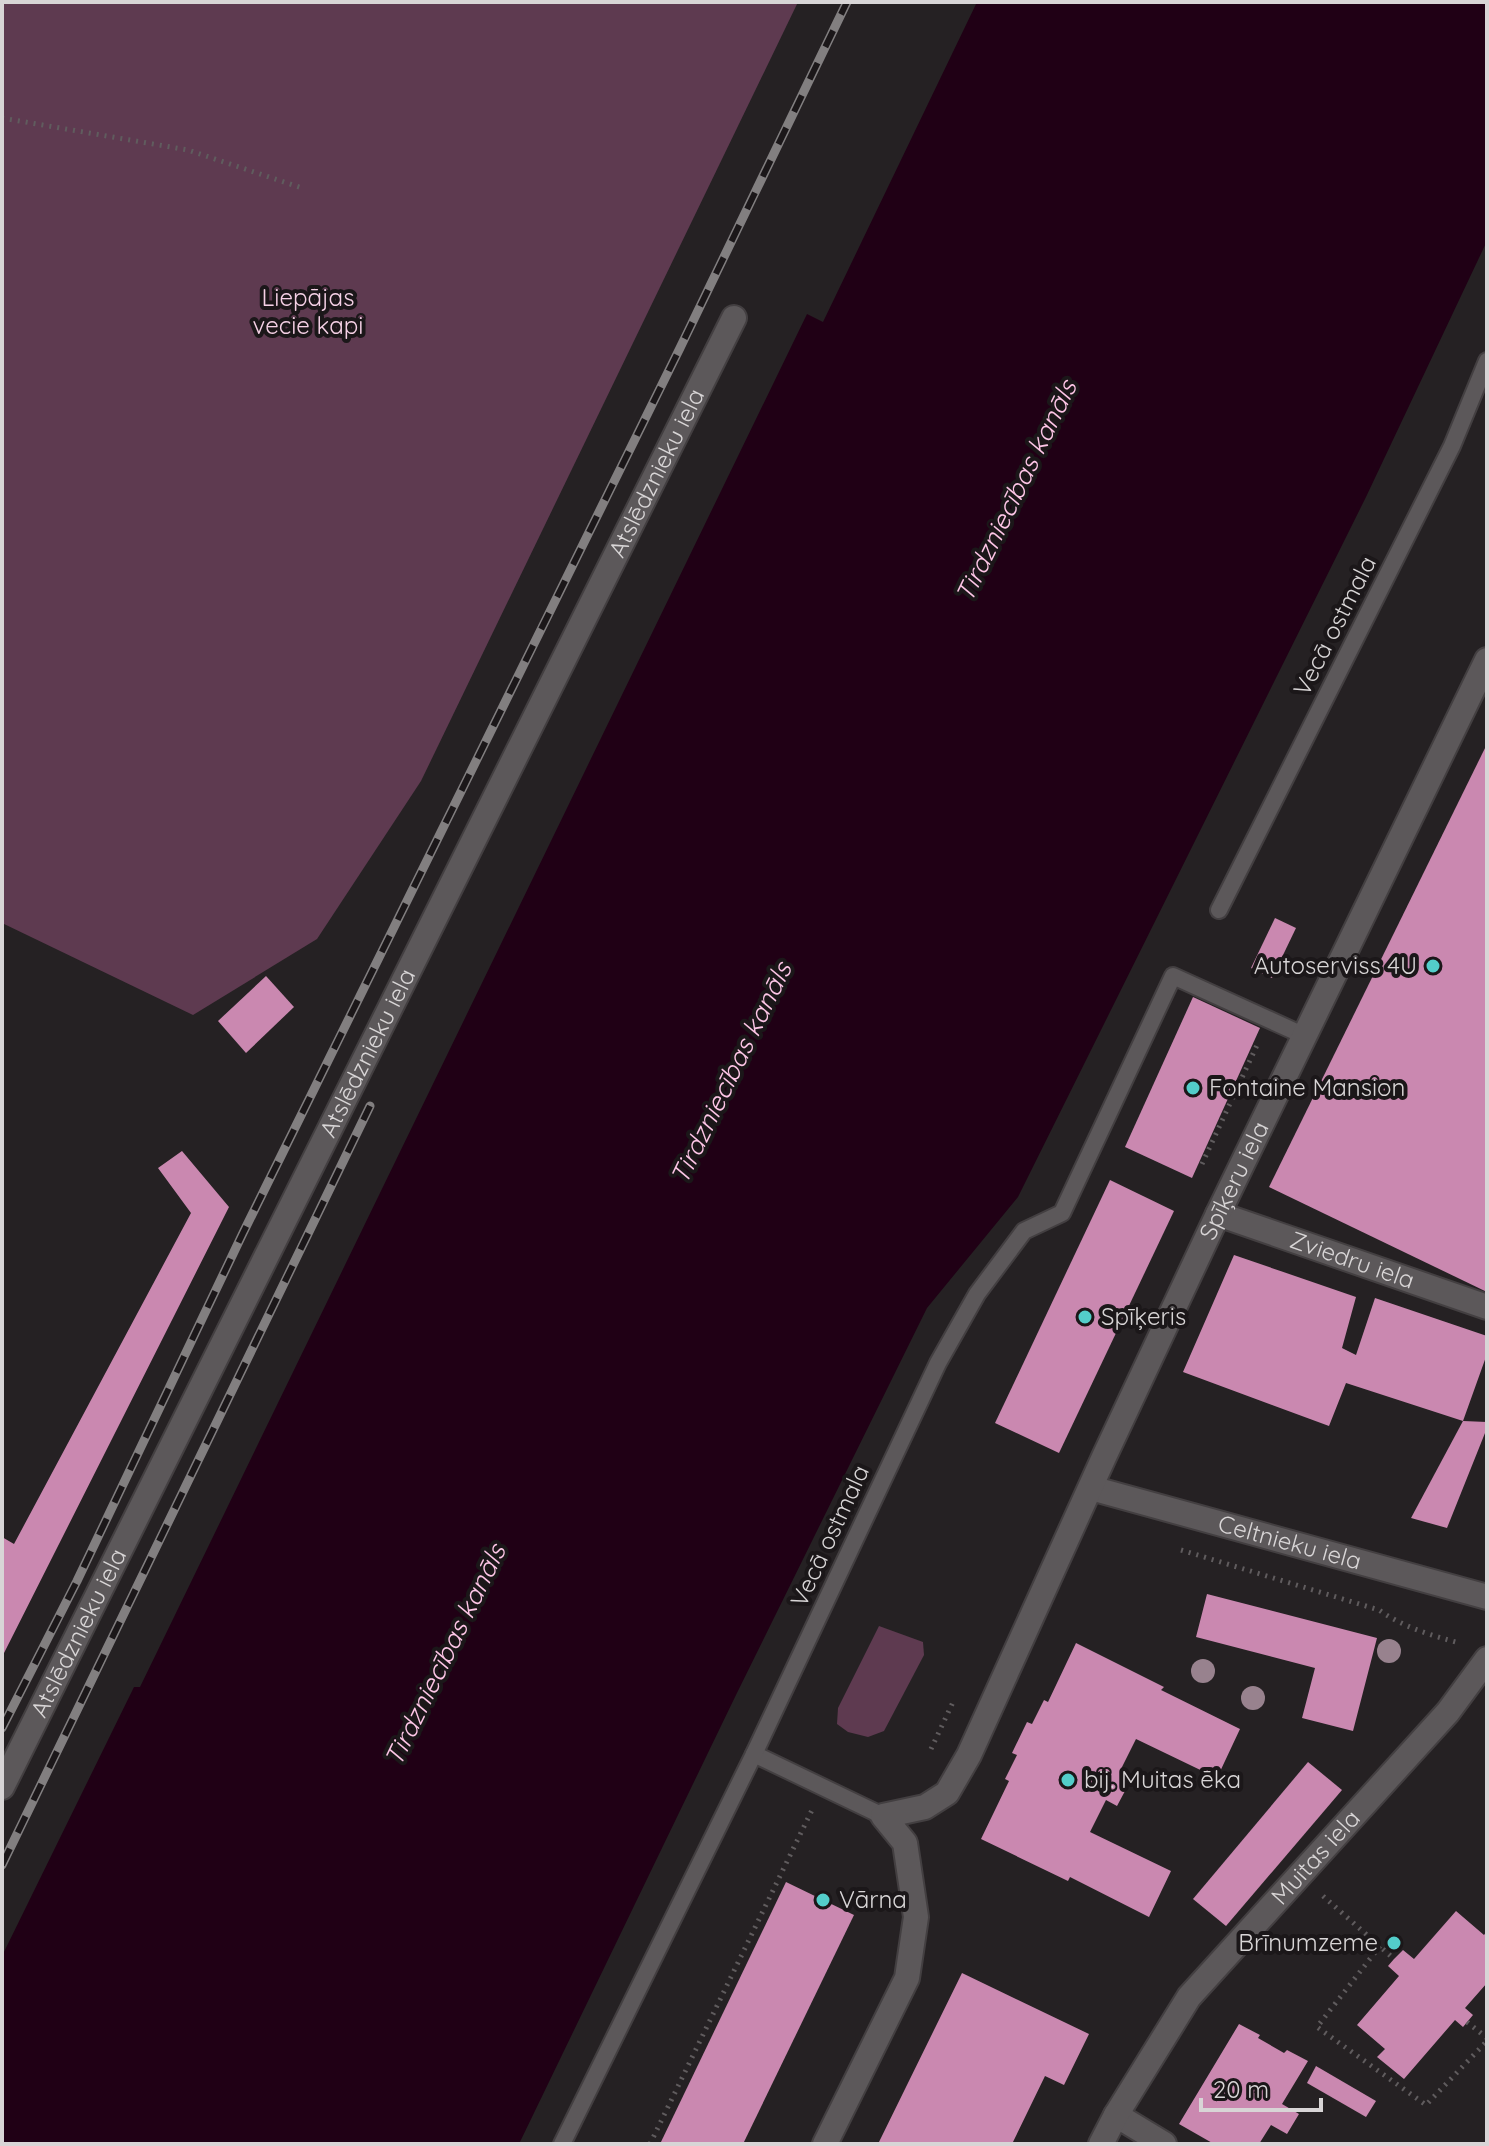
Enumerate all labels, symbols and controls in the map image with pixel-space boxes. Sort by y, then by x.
park label: Liepājas vecie kapi [253,282,363,340]
water label: Tirdzniecības kanāls [948,373,1084,607]
street label: Atslēdznieku iela [601,383,710,562]
street label: Vecā ostmala [1286,551,1382,700]
place label: Autoserviss 4U [1254,950,1417,980]
water label: Tirdzniecības kanāls [663,955,799,1189]
marker: Autoserviss 4U [1424,957,1442,975]
street label: Atslēdznieku iela [312,963,421,1142]
place label: Fontaine Mansion [1209,1072,1405,1102]
marker: Fontaine Mansion [1184,1079,1202,1097]
street label: Spīķeru iela [1192,1116,1275,1244]
street label: Zviedru iela [1286,1224,1419,1295]
place label: Spīķeris [1101,1301,1186,1331]
marker: Spīķeris [1076,1308,1094,1326]
street label: Vecā ostmala [783,1460,875,1611]
street label: Celtnieku iela [1215,1508,1365,1576]
water label: Tirdzniecības kanāls [377,1537,513,1771]
street label: Atslēdznieku iela [23,1543,132,1722]
place label: bij. Muitas ēka [1084,1764,1241,1794]
marker: bij. Muitas ēka [1059,1771,1077,1789]
street label: Muitas iela [1264,1803,1366,1910]
place label: Vārna [839,1884,907,1914]
marker: Vārna [814,1891,832,1909]
place label: Brīnumzeme [1238,1927,1378,1957]
marker: Brīnumzeme [1385,1934,1403,1952]
scale bar [1201,2062,1321,2112]
text: 20 m [1213,2074,1269,2104]

